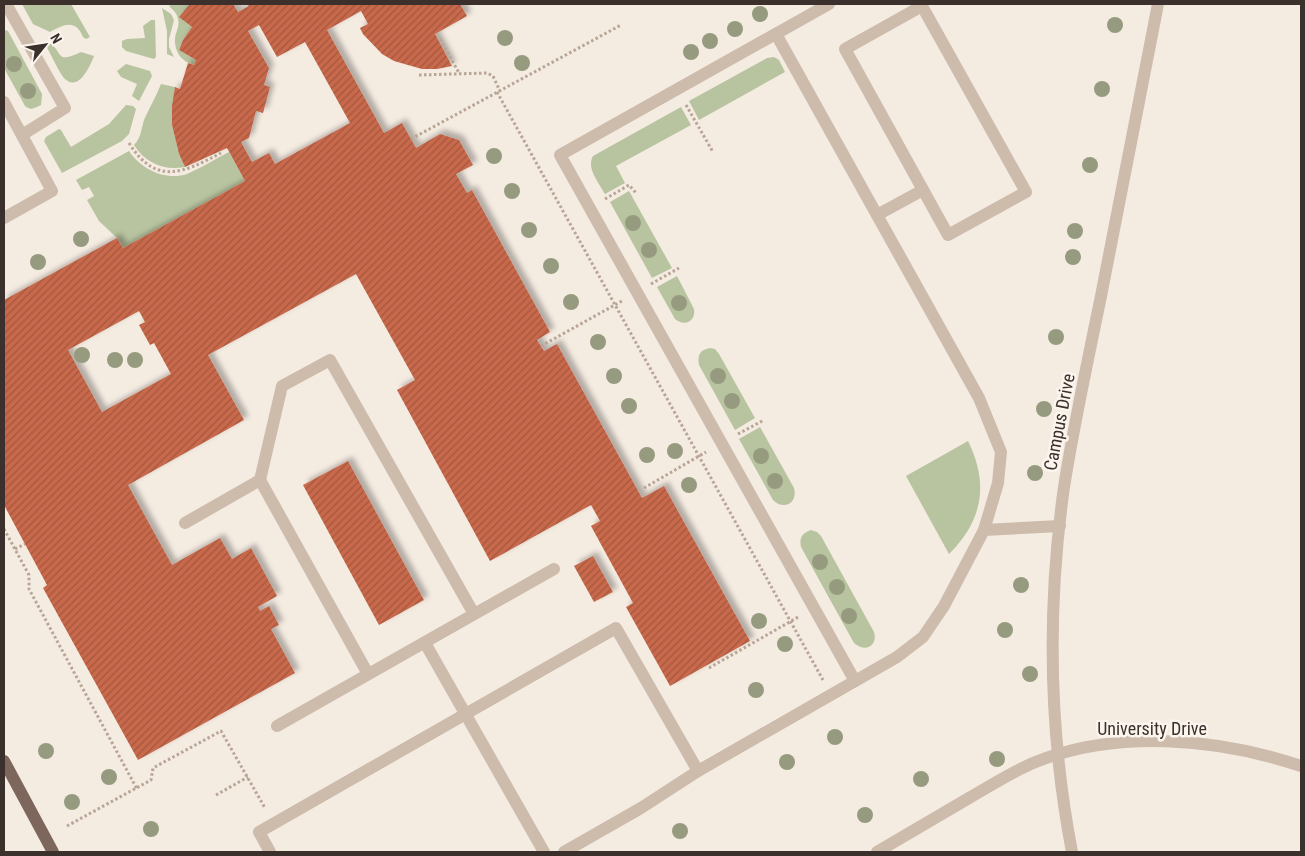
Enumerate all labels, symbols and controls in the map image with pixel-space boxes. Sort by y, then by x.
north arrow [20,20,70,70]
text: N [47,31,65,46]
street label: Campus Drive [1039,372,1079,472]
street label: University Drive [1097,718,1207,739]

